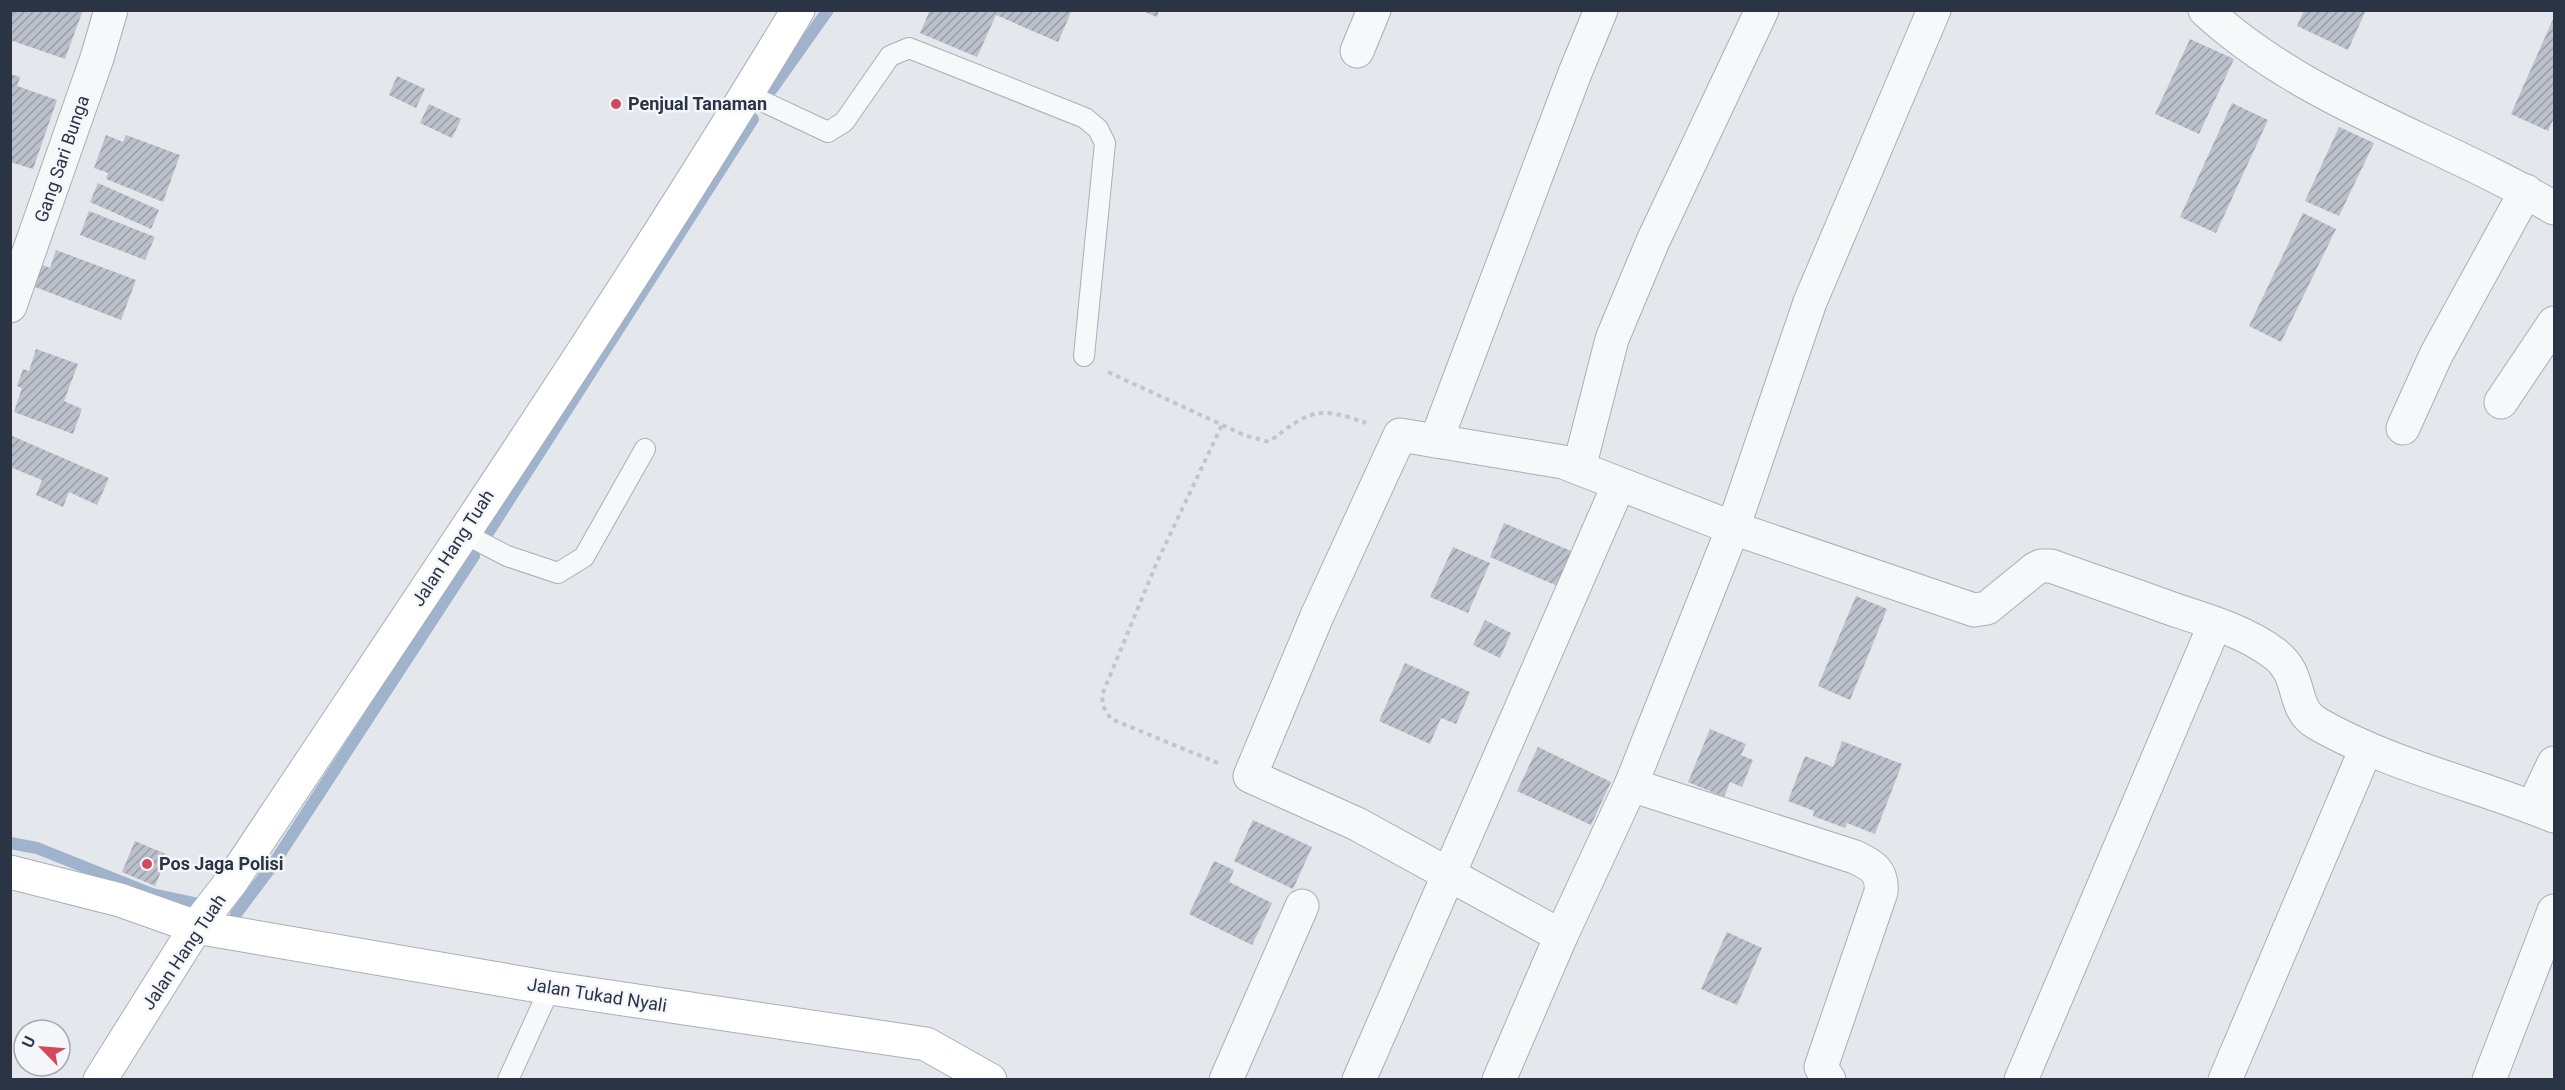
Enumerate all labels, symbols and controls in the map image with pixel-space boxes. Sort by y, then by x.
street label: Gang Sari Bunga [30,93,93,225]
place label: Penjual Tanaman [628,93,767,114]
marker: Penjual Tanaman [609,97,623,111]
street label: Jalan Hang Tuah [407,486,498,610]
place label: Pos Jaga Polisi [159,853,284,874]
marker: Pos Jaga Polisi [140,857,154,871]
street label: Jalan Hang Tuah [137,890,230,1013]
street label: Jalan Tukad Nyali [526,973,668,1016]
north arrow [12,1018,72,1078]
text: U [18,1033,40,1051]

